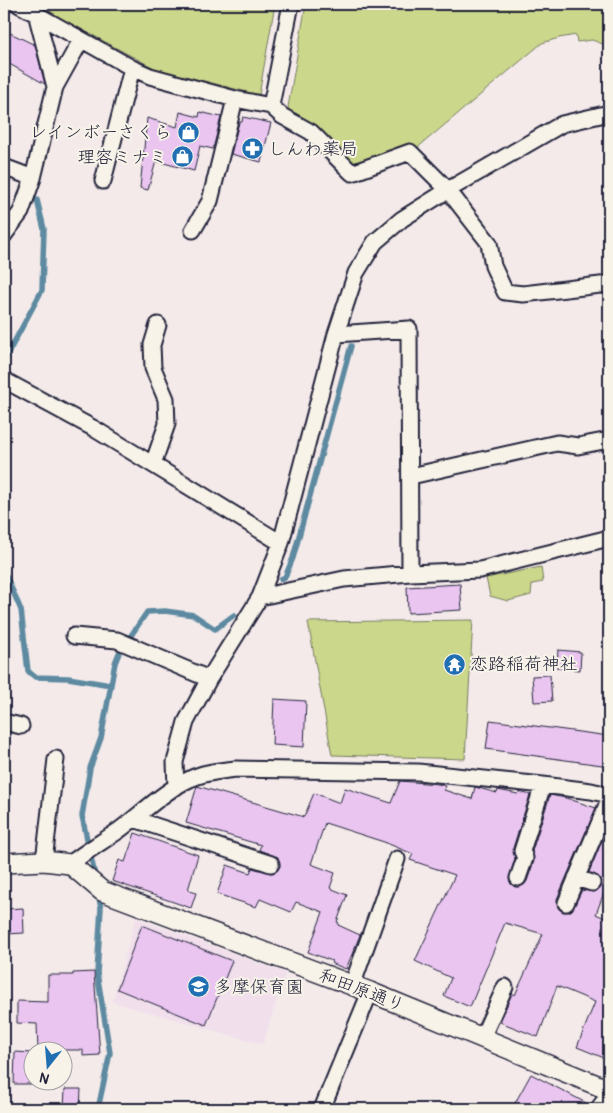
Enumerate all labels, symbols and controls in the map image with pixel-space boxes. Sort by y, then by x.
shop icon: レインボーさくら [176,120,200,144]
place label: レインボーさくら [29,121,172,144]
pharmacy icon: しんわ薬局 [240,137,264,161]
place label: しんわ薬局 [268,138,358,161]
shop icon: 理容ミナミ [171,145,195,169]
place label: 理容ミナミ [77,146,167,169]
temple icon: 恋路稲荷神社 [442,652,466,676]
place label: 恋路稲荷神社 [470,653,578,676]
street label: 和田原通り [316,964,408,1017]
school or university icon: 多摩保育園 [186,975,210,999]
place label: 多摩保育園 [214,976,304,999]
north arrow [22,1040,72,1090]
text: N [37,1068,51,1087]

